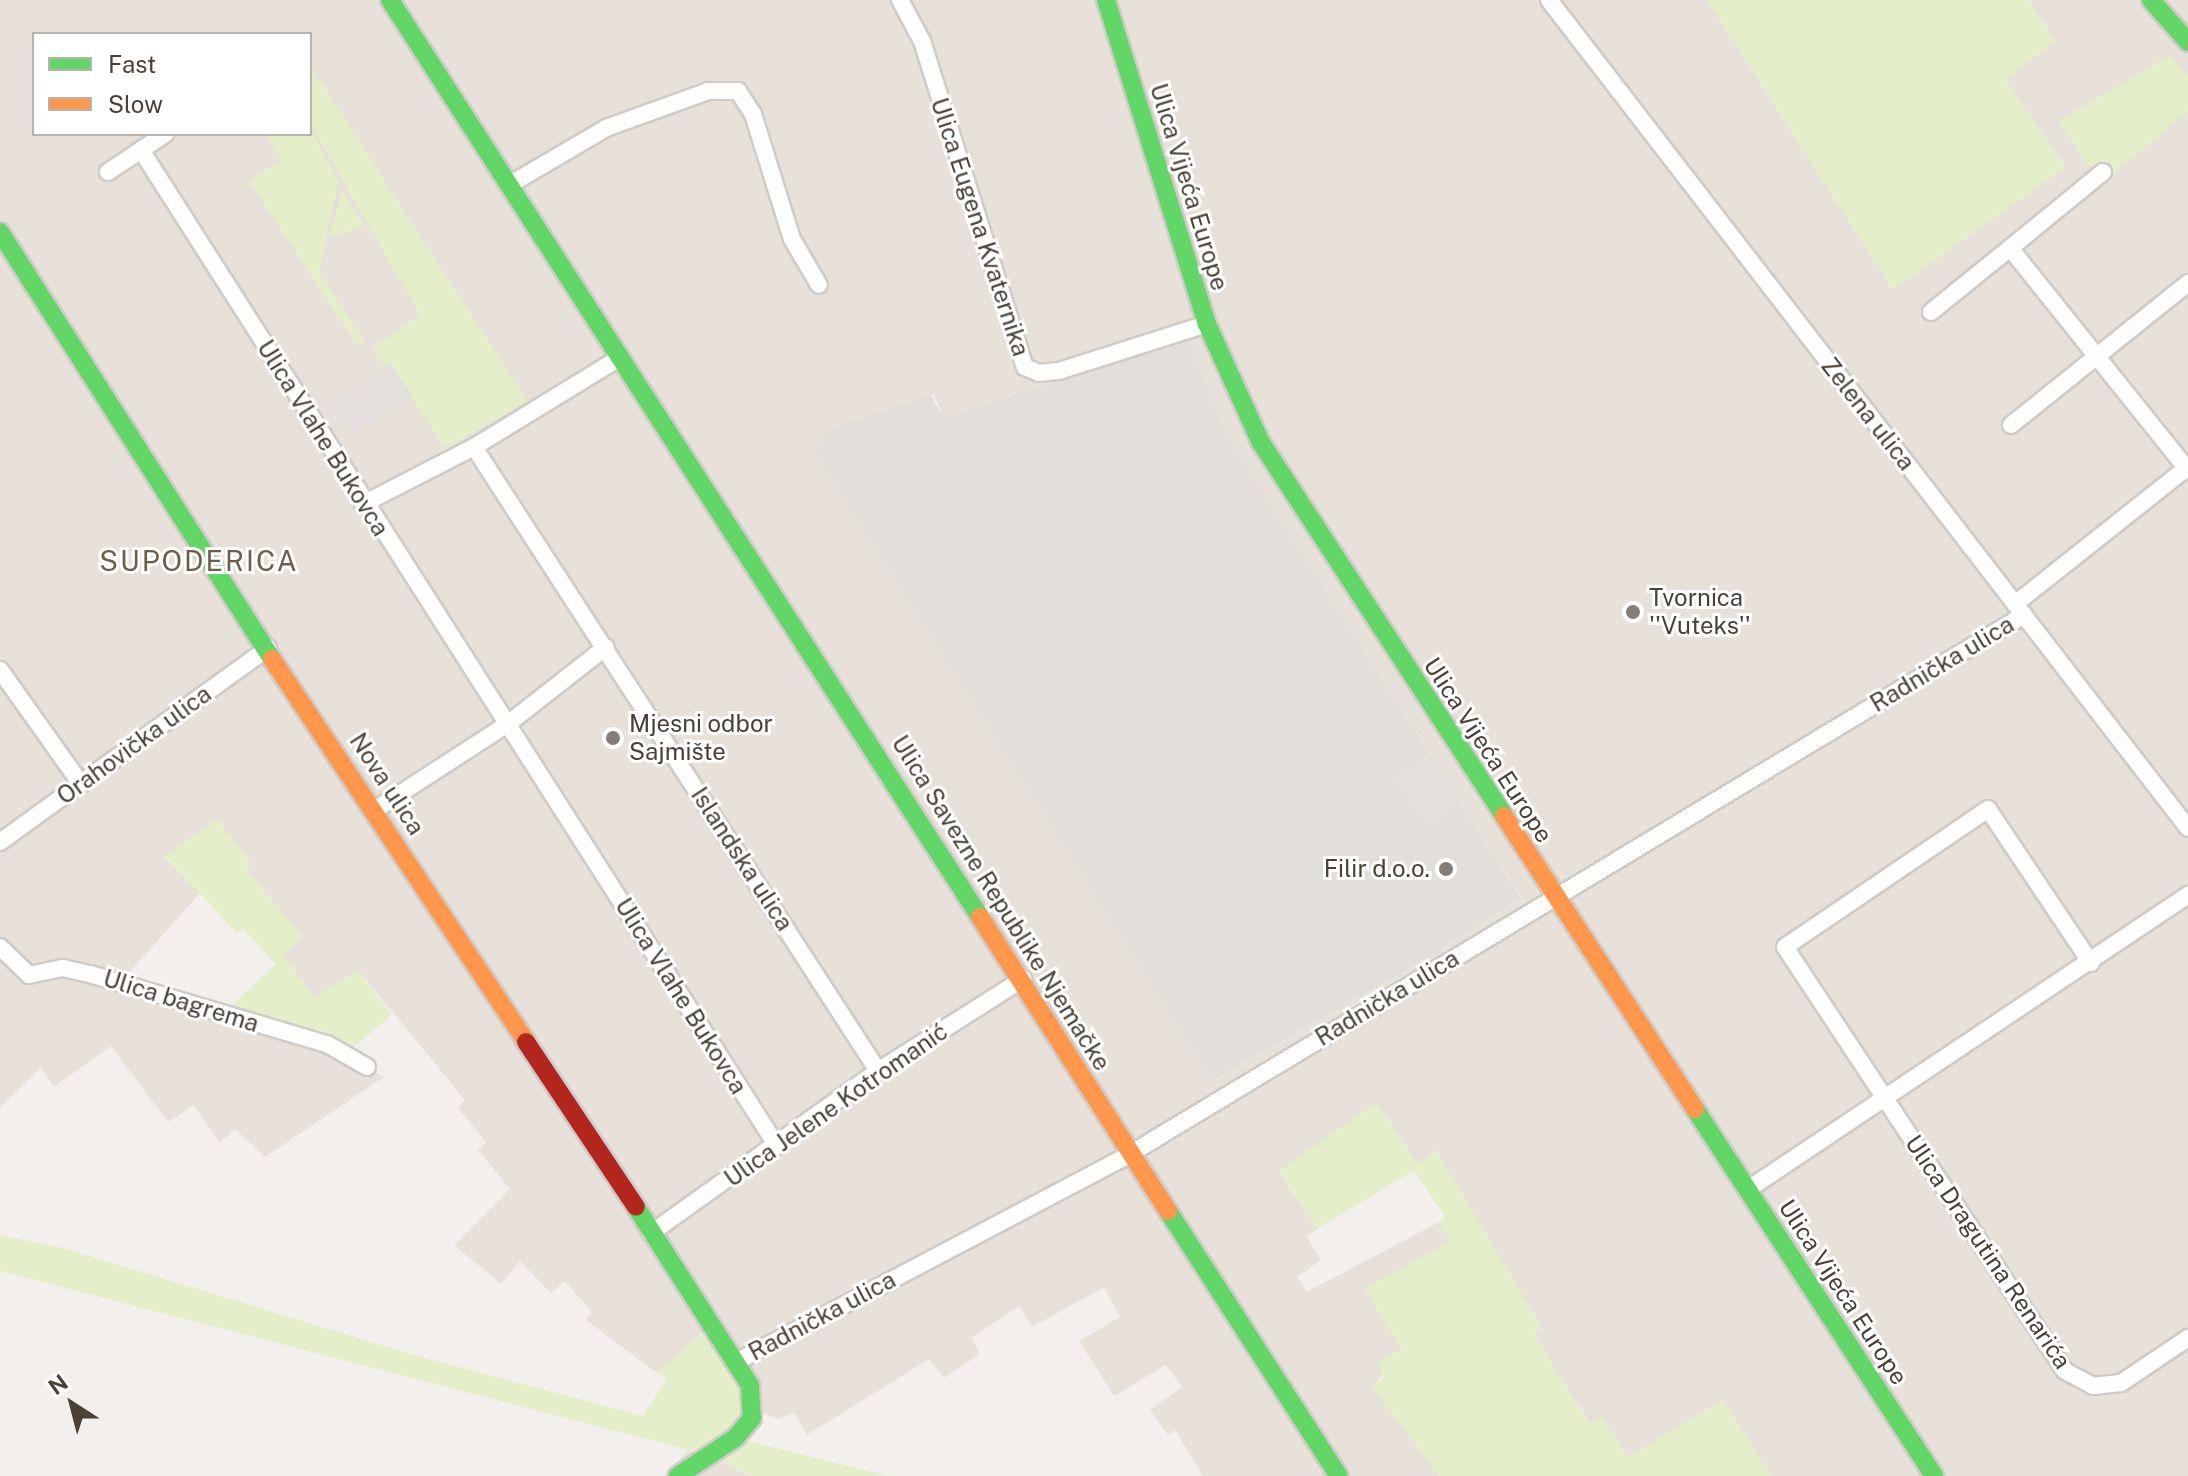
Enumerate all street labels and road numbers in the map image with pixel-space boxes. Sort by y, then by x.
street label: Ulica Vijeća Europe [1144,80,1234,294]
street label: Ulica Eugena Kvaternika [925,94,1035,360]
street label: Ulica Vlahe Bukovca [251,334,395,542]
street label: Zelena ulica [1815,352,1921,476]
street label: Radnička ulica [1865,610,2019,718]
street label: Ulica Vijeća Europe [1417,652,1559,848]
street label: Orahovička ulica [51,679,217,811]
street label: Nova ulica [343,728,431,840]
street label: Ulica Savezne Republike Njemačke [885,730,1117,1076]
street label: Islandska ulica [685,782,799,936]
street label: Ulica Vlahe Bukovca [609,892,753,1100]
street label: Radnička ulica [1310,944,1464,1052]
street label: Ulica bagrema [100,964,262,1038]
street label: Ulica Jelene Kotromanić [719,1017,953,1193]
street label: Ulica Dragutina Renarića [1899,1130,2077,1374]
street label: Ulica Vijeća Europe [1772,1194,1914,1390]
street label: Radnička ulica [744,1265,900,1367]

